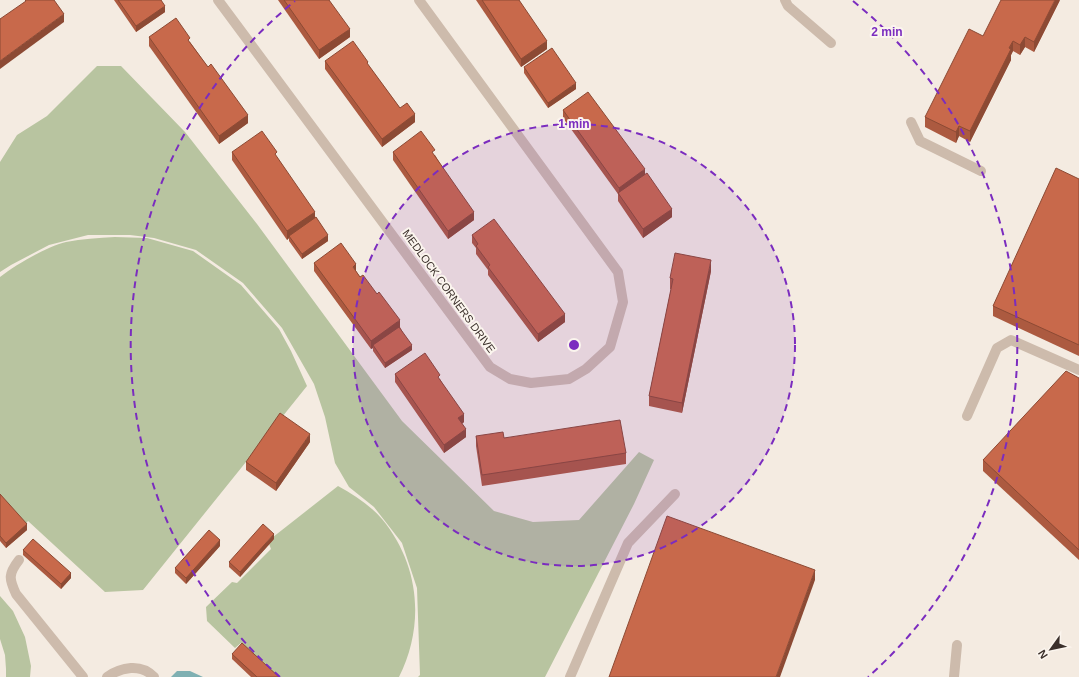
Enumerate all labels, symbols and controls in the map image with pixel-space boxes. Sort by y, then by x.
text: 2 min [871,25,903,39]
text: 1 min [558,117,590,131]
street label: MEDLOCK CORNERS DRIVE [400,227,498,355]
centre of rings [567,338,581,352]
north arrow [1031,629,1071,669]
text: N [1035,648,1050,661]

